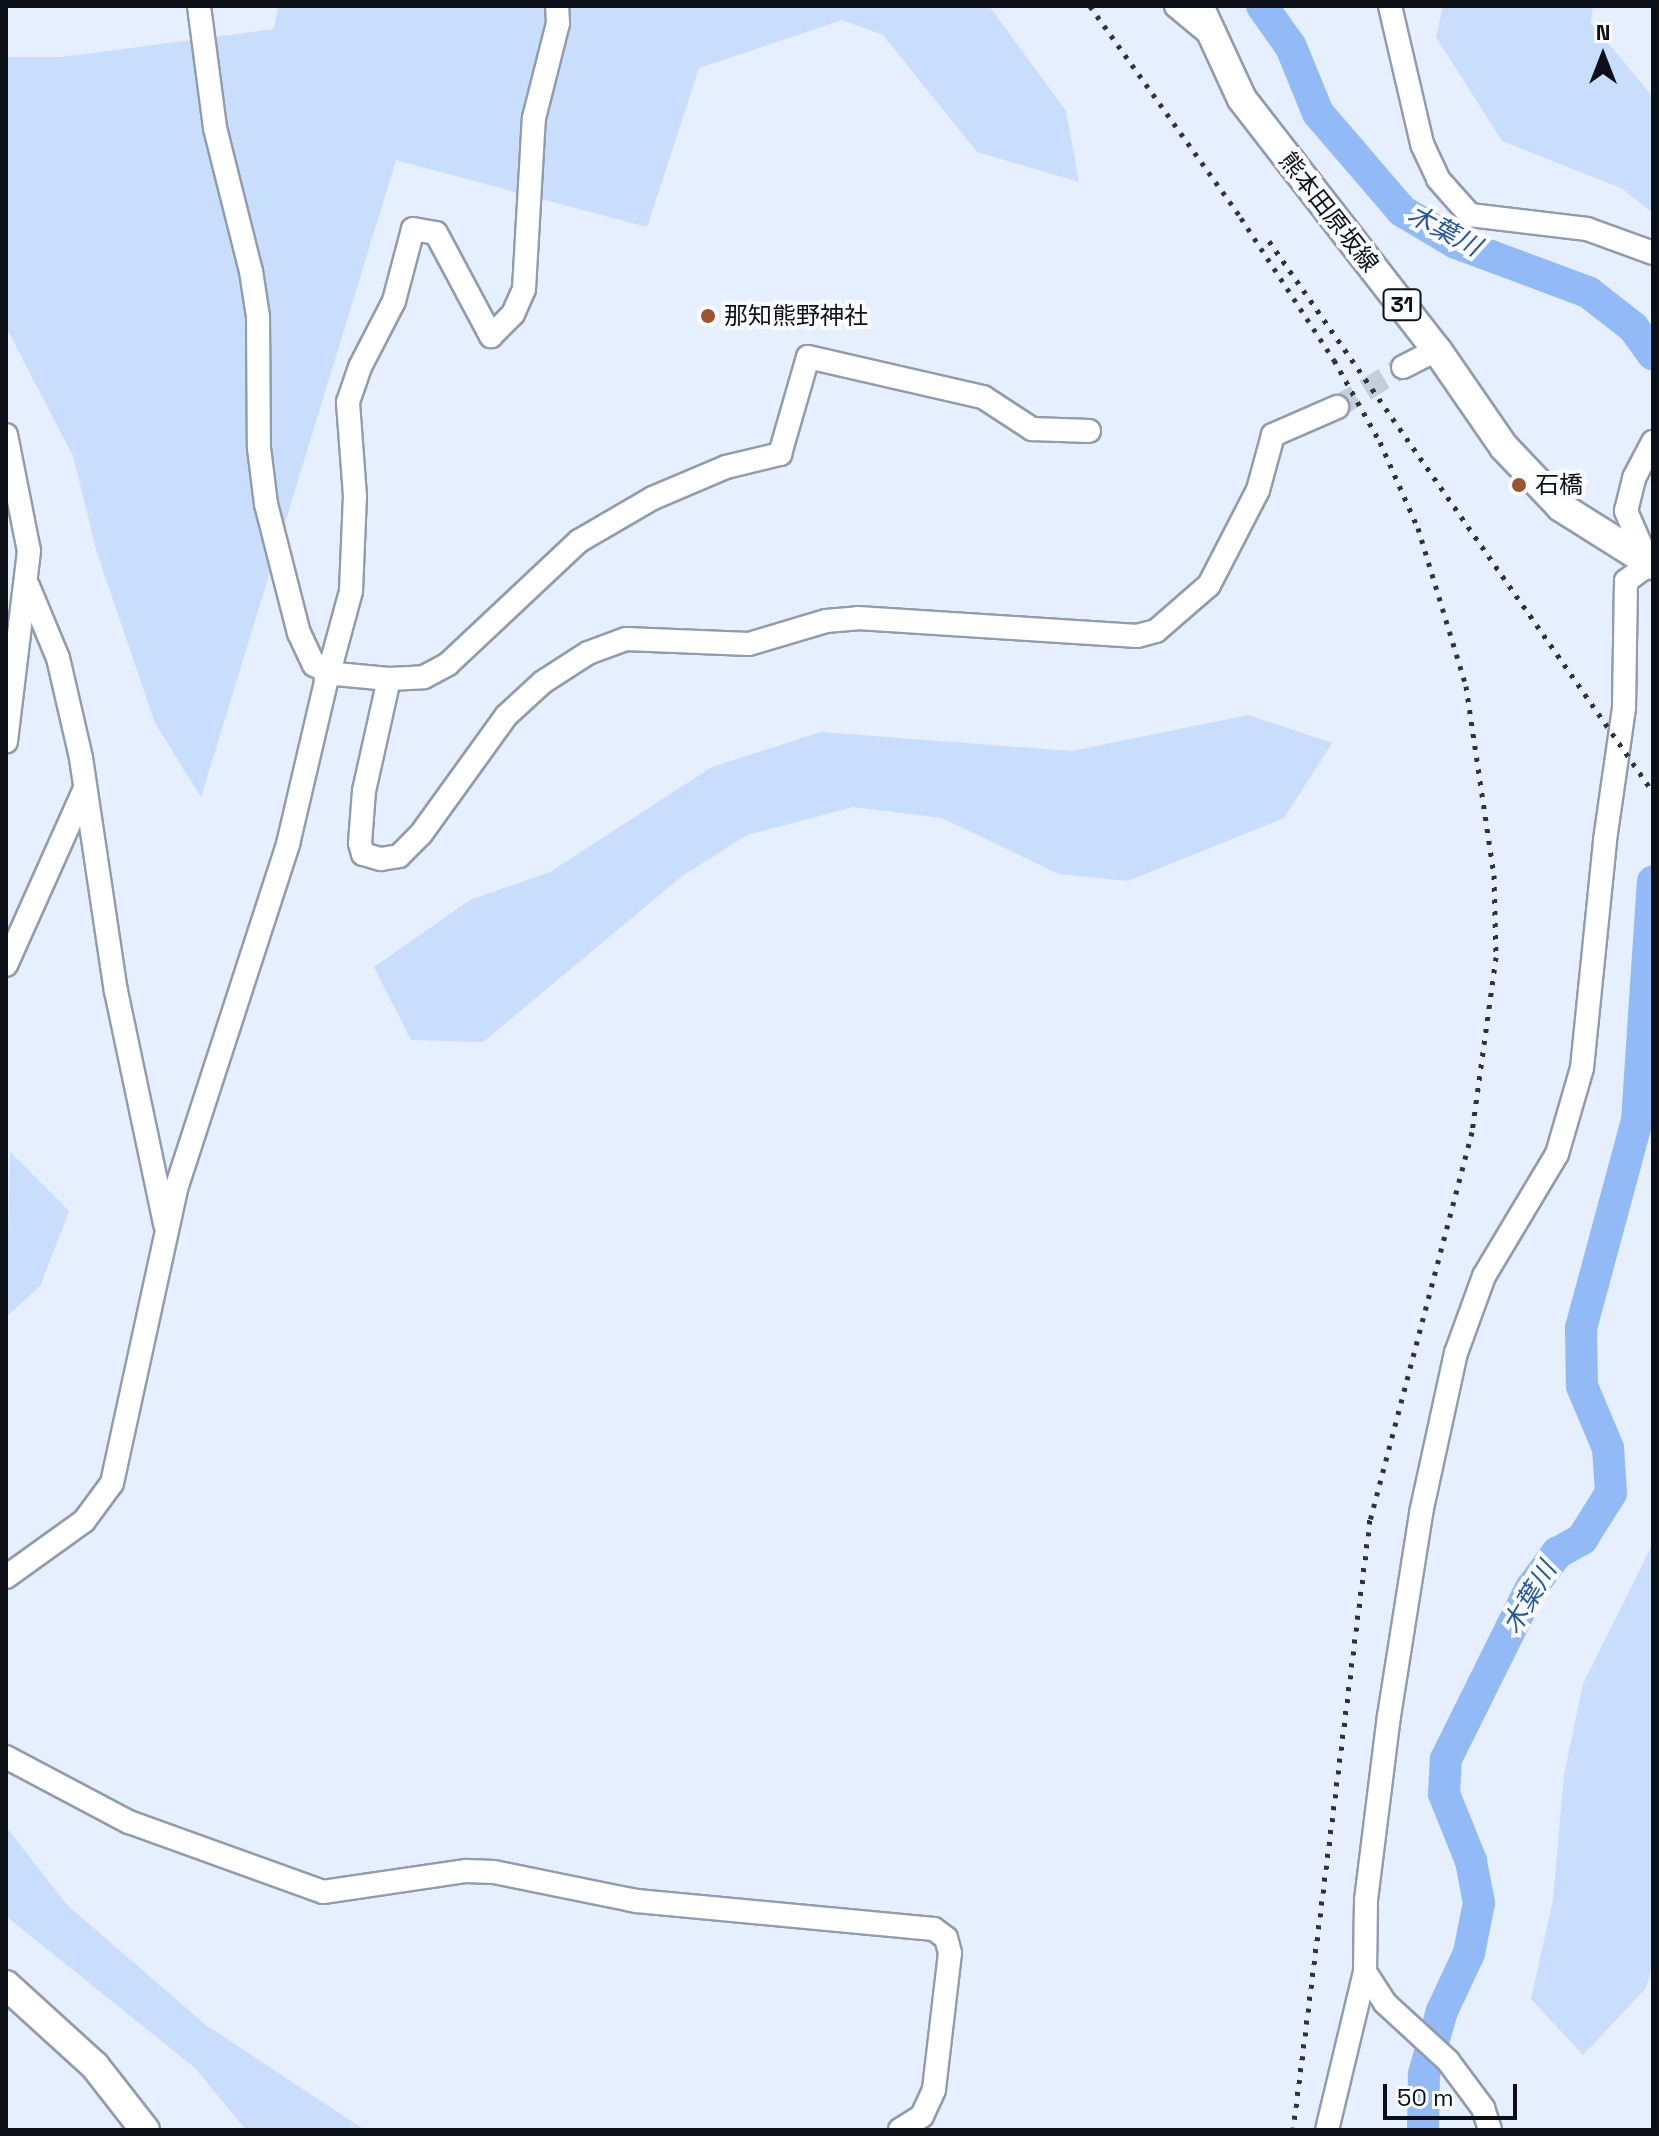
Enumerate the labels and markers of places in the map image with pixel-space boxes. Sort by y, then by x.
place label: 那知熊野神社 [724,302,868,330]
marker: 那知熊野神社 [699,307,717,325]
place label: 石橋 [1535,471,1583,499]
marker: 石橋 [1510,476,1528,494]

